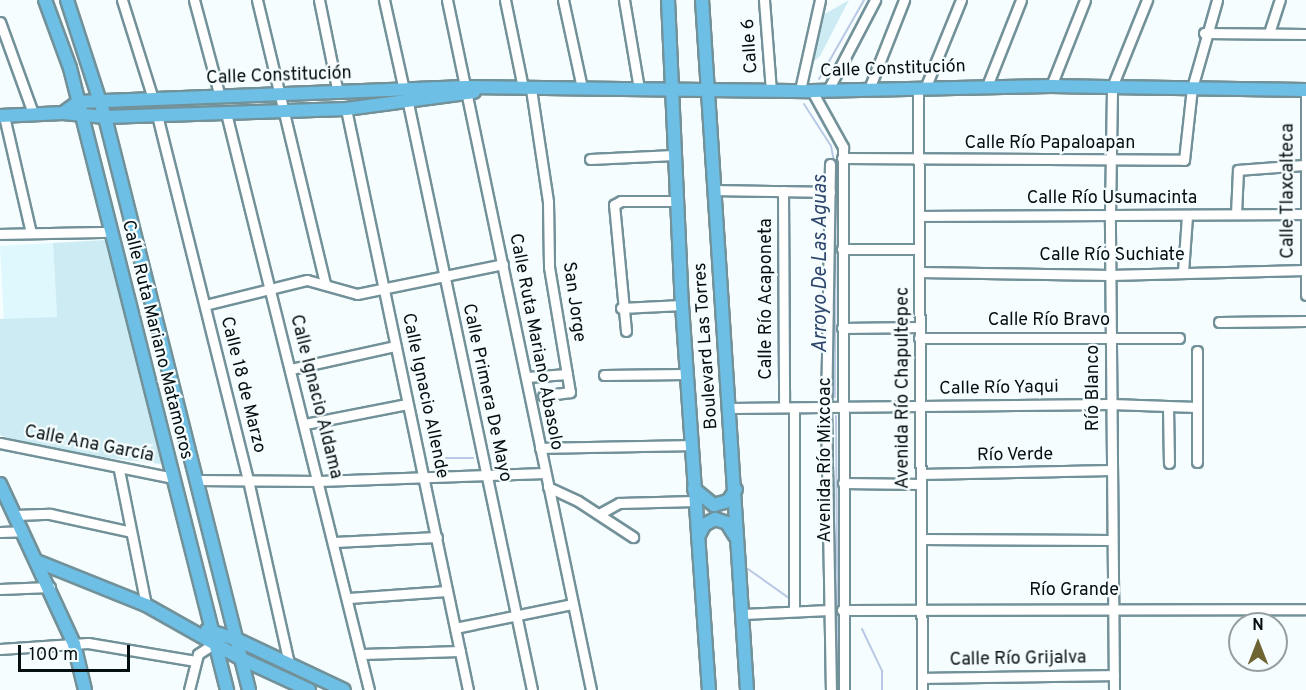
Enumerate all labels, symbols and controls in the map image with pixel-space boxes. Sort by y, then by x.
street label: Calle 6 [738,18,764,74]
street label: Calle Constitución [820,57,966,83]
street label: Calle Constitución [206,64,352,90]
street label: Calle Tlaxcalteca [1278,123,1300,259]
street label: Calle Río Papaloapan [965,133,1135,155]
water label: Arroyo De Las Aguas [809,174,833,354]
street label: Calle Río Usumacinta [1027,188,1197,210]
street label: Calle Ruta Mariano Matamoros [116,218,196,462]
street label: Calle Río Acaponeta [756,218,778,380]
street label: Calle Ruta Mariano Abasolo [503,231,567,453]
street label: Calle Río Suchiate [1039,245,1185,267]
street label: San Jorge [557,260,589,344]
street label: Boulevard Las Torres [690,261,724,431]
street label: Avenida Río Chapultepec [893,287,915,489]
street label: Calle Primera De Mayo [457,302,515,484]
street label: Calle Río Bravo [988,310,1110,332]
street label: Calle Ignacio Allende [396,311,452,481]
street label: Calle Ignacio Aldama [284,312,346,482]
street label: Calle 18 de Marzo [215,315,269,455]
street label: Río Blanco [1083,345,1105,431]
street label: Avenida Río Mixcoac [815,377,837,543]
street label: Calle Río Yaqui [939,377,1059,401]
street label: Calle Ana García [22,422,156,468]
street label: Río Verde [976,445,1054,467]
street label: Río Grande [1029,580,1119,602]
north arrow [1228,612,1288,672]
text: N [1252,616,1264,636]
scale bar [21,633,134,671]
text: 100 m [29,644,78,667]
street label: Calle Río Grijalva [949,648,1087,672]

